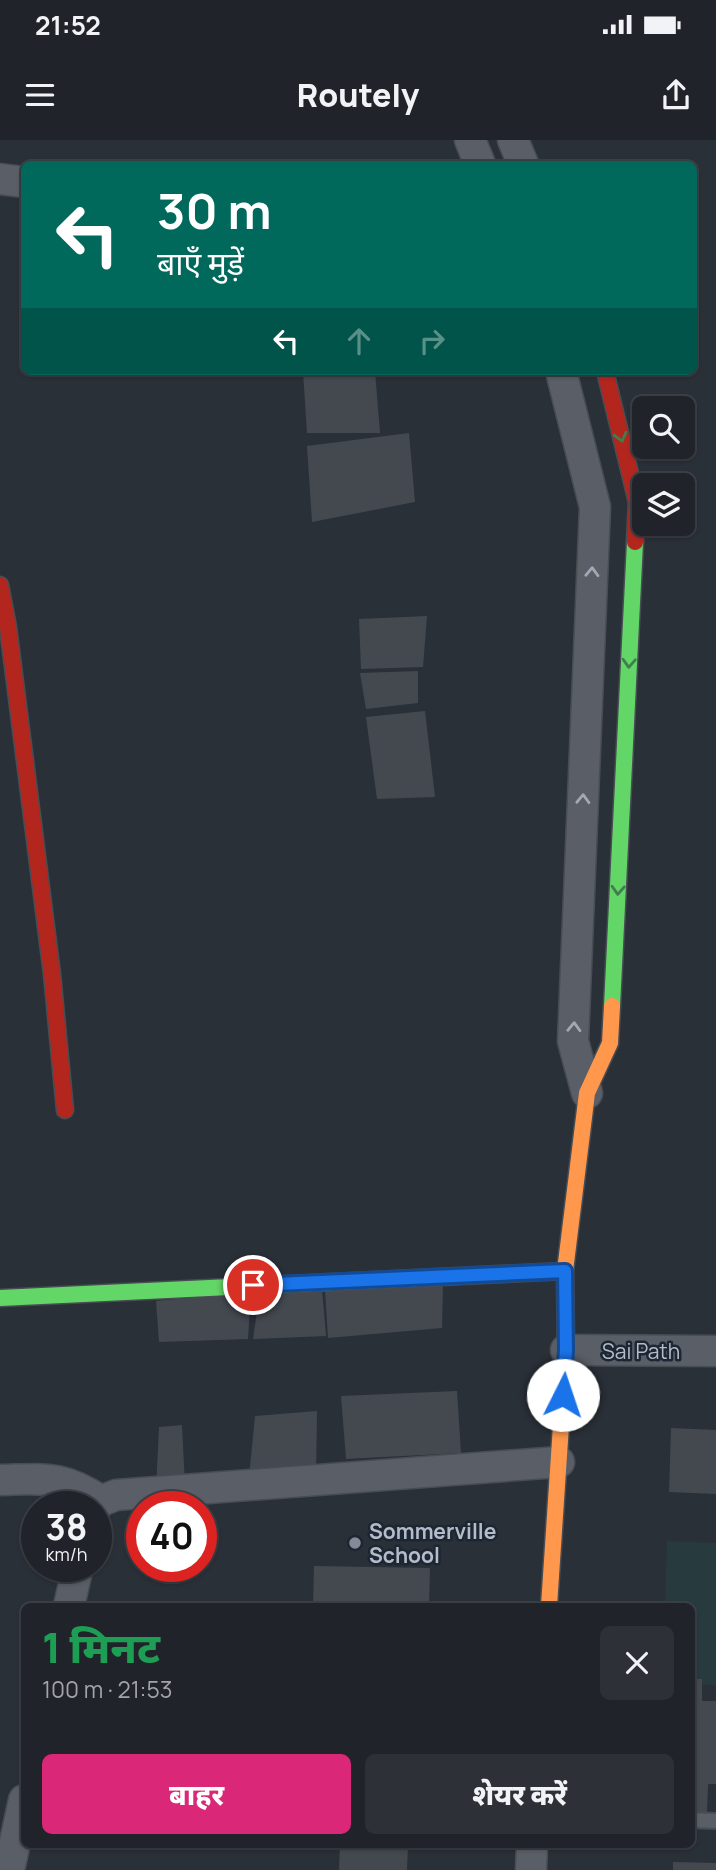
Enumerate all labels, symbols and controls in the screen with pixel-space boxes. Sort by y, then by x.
text: 21:52 [35,7,101,43]
text: Routely [297,73,419,117]
icon: menu [21,76,59,114]
icon: share [657,76,695,114]
text: 30 m [157,177,272,244]
icon: left [42,189,133,280]
text: बाएँ मुड़ें [157,241,244,285]
icon: left [267,322,305,360]
icon: ahead [340,322,378,360]
icon: right [413,322,451,360]
map controls [632,396,695,536]
button: search [632,396,695,459]
one-way arrow [613,431,627,443]
button: layers [632,473,695,536]
one-way arrow [585,566,600,577]
one-way arrow [622,657,637,668]
one-way arrow [575,794,590,805]
one-way arrow [610,885,625,896]
one-way arrow [566,1021,581,1032]
pin [223,1255,283,1315]
icon: arrive [234,1266,272,1304]
street label: Sai Path [602,1337,680,1365]
position arrow [526,1358,600,1432]
speed limit sign: 40 [126,1491,217,1582]
text: 38 [46,1503,87,1551]
place label: Sommerville School [369,1517,496,1569]
marker: Sommerville School [347,1535,363,1551]
text: km/h [46,1542,87,1566]
text: 1 मिनट [42,1618,160,1676]
button: close [600,1626,674,1700]
text: 100 m · 21:53 [42,1673,173,1705]
button: बाहर [42,1754,351,1834]
button: शेयर करें [365,1754,674,1834]

